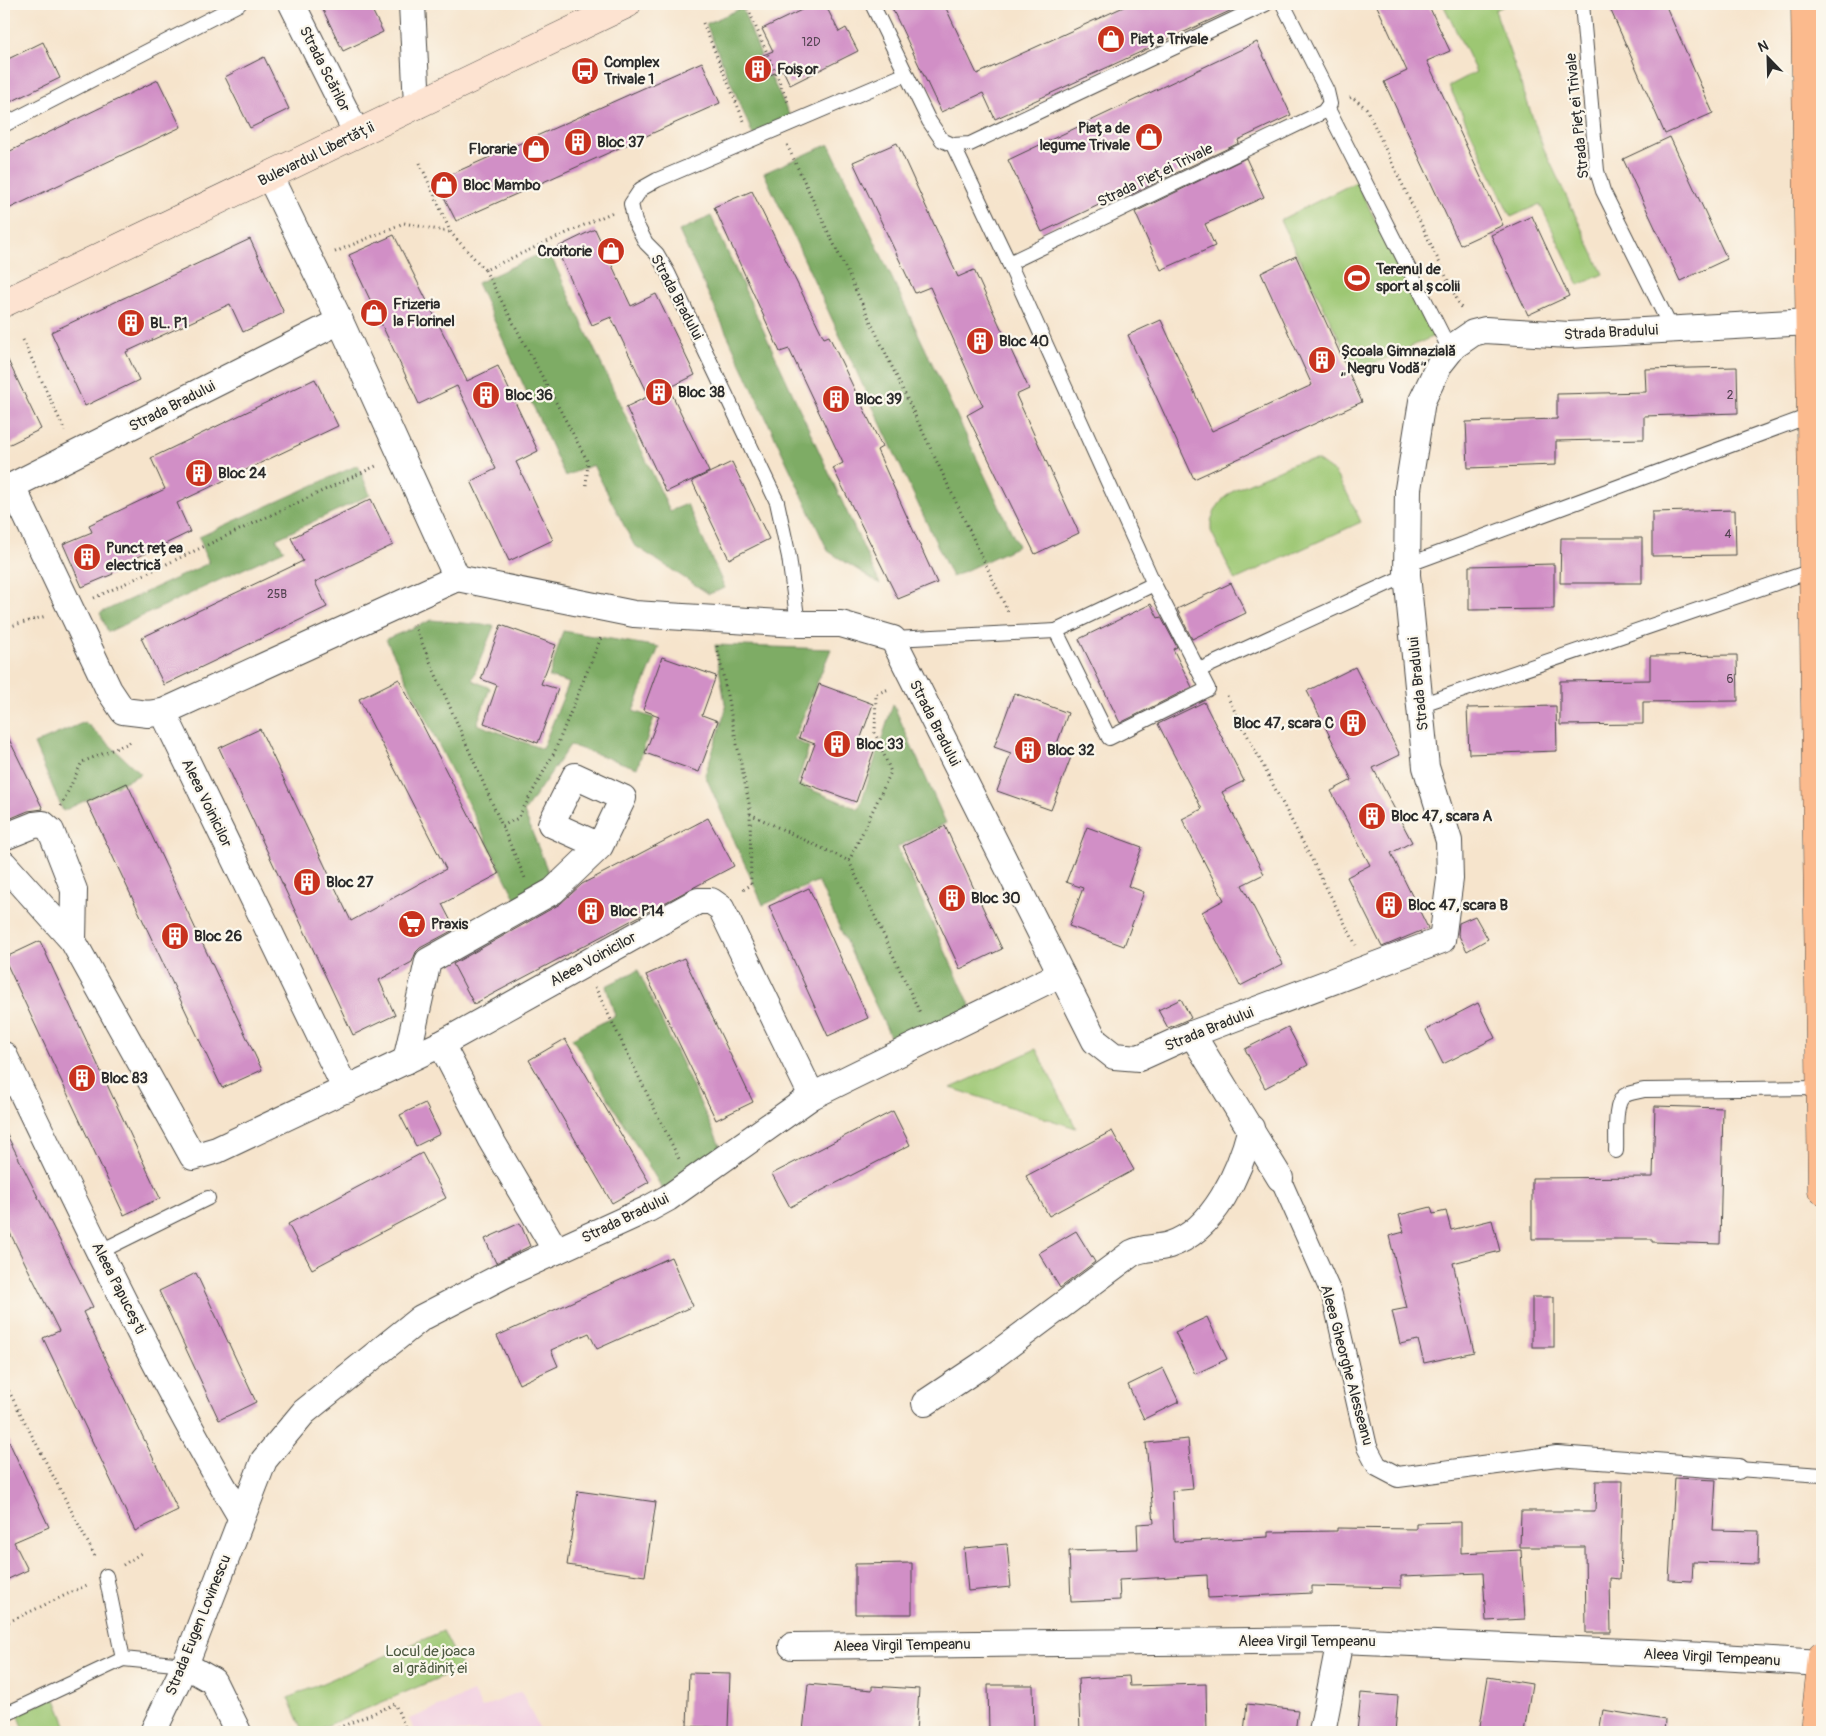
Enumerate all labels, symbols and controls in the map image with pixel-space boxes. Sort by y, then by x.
street label: Strada Scărilor [295,23,355,116]
shop icon: Piața Trivale [1096,24,1126,54]
place label: Piața Trivale [1130,30,1209,49]
north arrow [1744,32,1794,82]
house number: 12D [802,35,821,50]
text: N [1755,37,1771,56]
street label: Strada Pieței Trivale [1561,51,1594,180]
place label: Complex Trivale 1 [603,53,660,89]
building icon: Foișor [743,54,773,84]
bus stop icon: Complex Trivale 1 [570,56,600,86]
place label: Foișor [777,60,819,79]
street label: Bulevardul Libertății [255,118,378,191]
place label: Piața de legume Trivale [1039,119,1131,155]
shop icon: Piața de legume Trivale [1134,122,1164,152]
building icon: Bloc 37 [563,127,593,157]
place label: Bloc 37 [597,133,644,152]
shop icon: Florarie [521,134,551,164]
street label: Strada Pieței Trivale [1094,139,1217,212]
place label: Florarie [469,140,518,159]
shop icon: Bloc Mambo [429,170,459,200]
place label: Bloc Mambo [463,176,541,195]
shop icon: Croitorie [596,236,626,266]
place label: Croitorie [537,242,593,261]
street label: Strada Bradului [646,251,707,344]
place label: Terenul de sport al școlii [1375,260,1460,296]
sports icon: Terenul de sport al școlii [1342,263,1372,293]
place label: Frizeria la Florinel [393,295,455,331]
shop icon: Frizeria la Florinel [359,298,389,328]
building icon: BL. P1 [116,308,146,338]
place label: BL. P1 [150,314,188,333]
street label: Strada Bradului [1563,321,1659,344]
building icon: Bloc 40 [965,326,995,356]
place label: Bloc 40 [999,332,1049,351]
place label: Școala Gimnazială „Negru Vodă” [1341,342,1456,378]
building icon: Școala Gimnazială „Negru Vodă” [1307,345,1337,375]
street label: Strada Bradului [126,376,219,436]
building icon: Bloc 38 [644,377,674,407]
building icon: Bloc 36 [471,380,501,410]
place label: Bloc 38 [678,383,725,402]
building icon: Bloc 39 [821,384,851,414]
place label: Bloc 36 [505,386,553,405]
house number: 2 [1727,388,1734,403]
place label: Bloc 39 [855,390,902,409]
building icon: Bloc 24 [184,458,214,488]
place label: Bloc 24 [218,464,266,483]
house number: 4 [1725,527,1732,542]
place label: Punct rețea electrică [105,539,183,575]
building icon: Punct rețea electrică [72,542,102,572]
house number: 25B [267,587,287,602]
street label: Strada Bradului [1404,636,1433,732]
house number: 6 [1727,672,1734,687]
street label: Strada Bradului [905,677,965,770]
building icon: Bloc 47, scara C [1338,708,1368,738]
place label: Bloc 47, scara C [1233,714,1334,733]
building icon: Bloc 33 [822,729,852,759]
place label: Bloc 33 [856,735,904,754]
building icon: Bloc 32 [1013,735,1043,765]
place label: Bloc 32 [1047,741,1095,760]
street label: Aleea Voinicilor [177,756,236,851]
building icon: Bloc 47, scara A [1357,801,1387,831]
place label: Bloc 47, scara A [1391,807,1493,826]
building icon: Bloc 27 [292,867,322,897]
place label: Bloc 27 [326,873,373,892]
building icon: Bloc 30 [937,883,967,913]
place label: Bloc 30 [971,889,1021,908]
building icon: Bloc 47, scara B [1374,890,1404,920]
building icon: Bloc P14 [576,896,606,926]
place label: Bloc 47, scara B [1408,896,1509,915]
place label: Bloc P14 [610,902,664,921]
supermarket icon: Praxis [397,909,427,939]
place label: Praxis [431,915,468,934]
building icon: Bloc 26 [160,921,190,951]
place label: Bloc 26 [194,927,242,946]
street label: Aleea Voinicilor [547,927,641,991]
street label: Strada Bradului [1162,1003,1257,1056]
building icon: Bloc 83 [67,1063,97,1093]
place label: Bloc 83 [101,1069,148,1088]
street label: Strada Bradului [579,1189,672,1248]
street label: Aleea Papucești [87,1239,150,1338]
street label: Aleea Gheorghe Alesseanu [1316,1283,1377,1448]
street label: Strada Eugen Lovinescu [162,1552,235,1698]
street label: Aleea Virgil Tempeanu [1238,1632,1376,1651]
street label: Aleea Virgil Tempeanu [833,1635,971,1656]
park label: Locul de joaca al grădiniței [385,1642,475,1678]
street label: Aleea Virgil Tempeanu [1643,1644,1781,1671]

